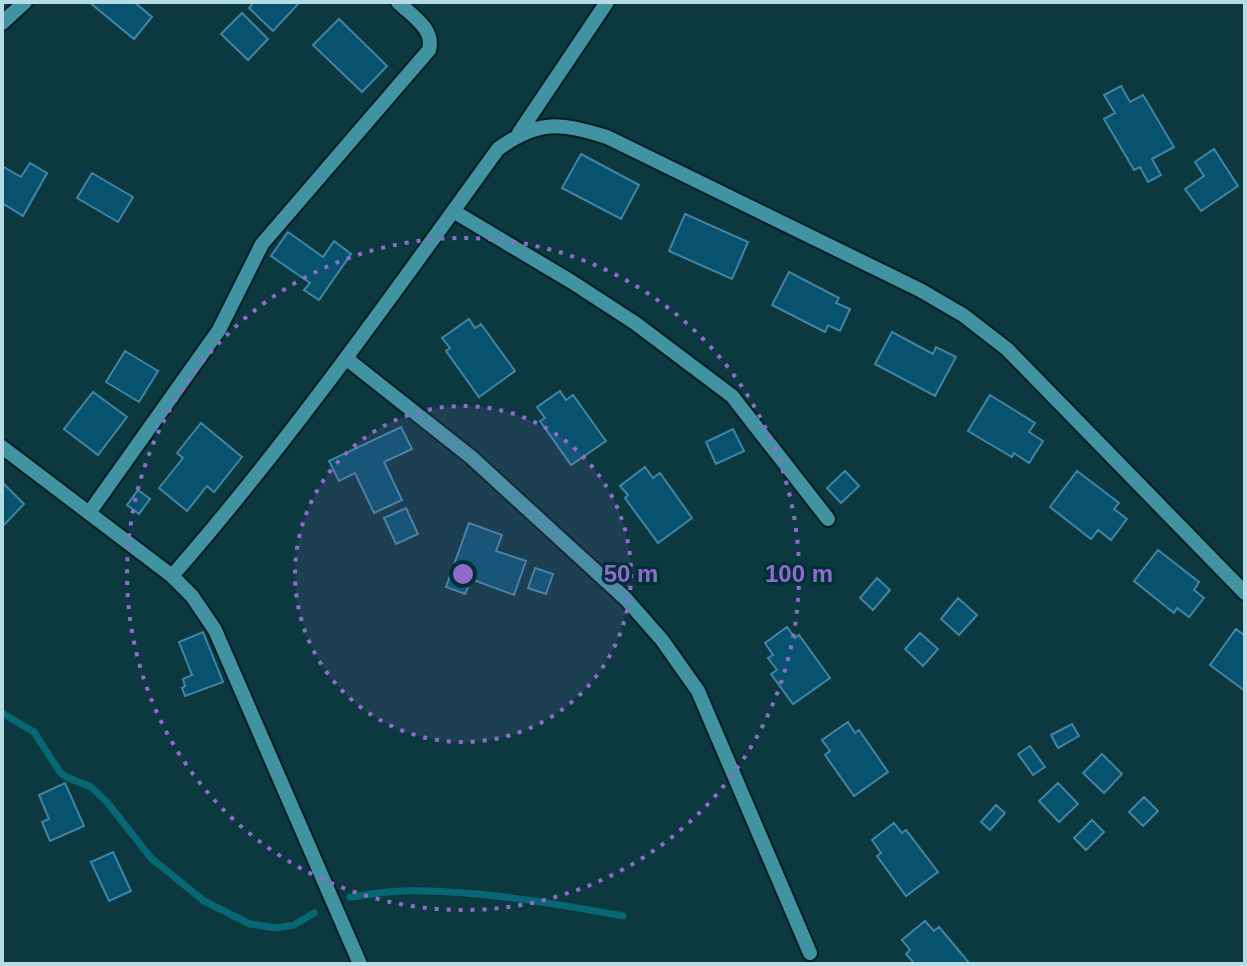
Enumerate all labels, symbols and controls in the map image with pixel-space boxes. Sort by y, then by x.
centre of rings [449,560,477,588]
text: 50 m [604,560,658,587]
text: 100 m [765,560,833,587]

